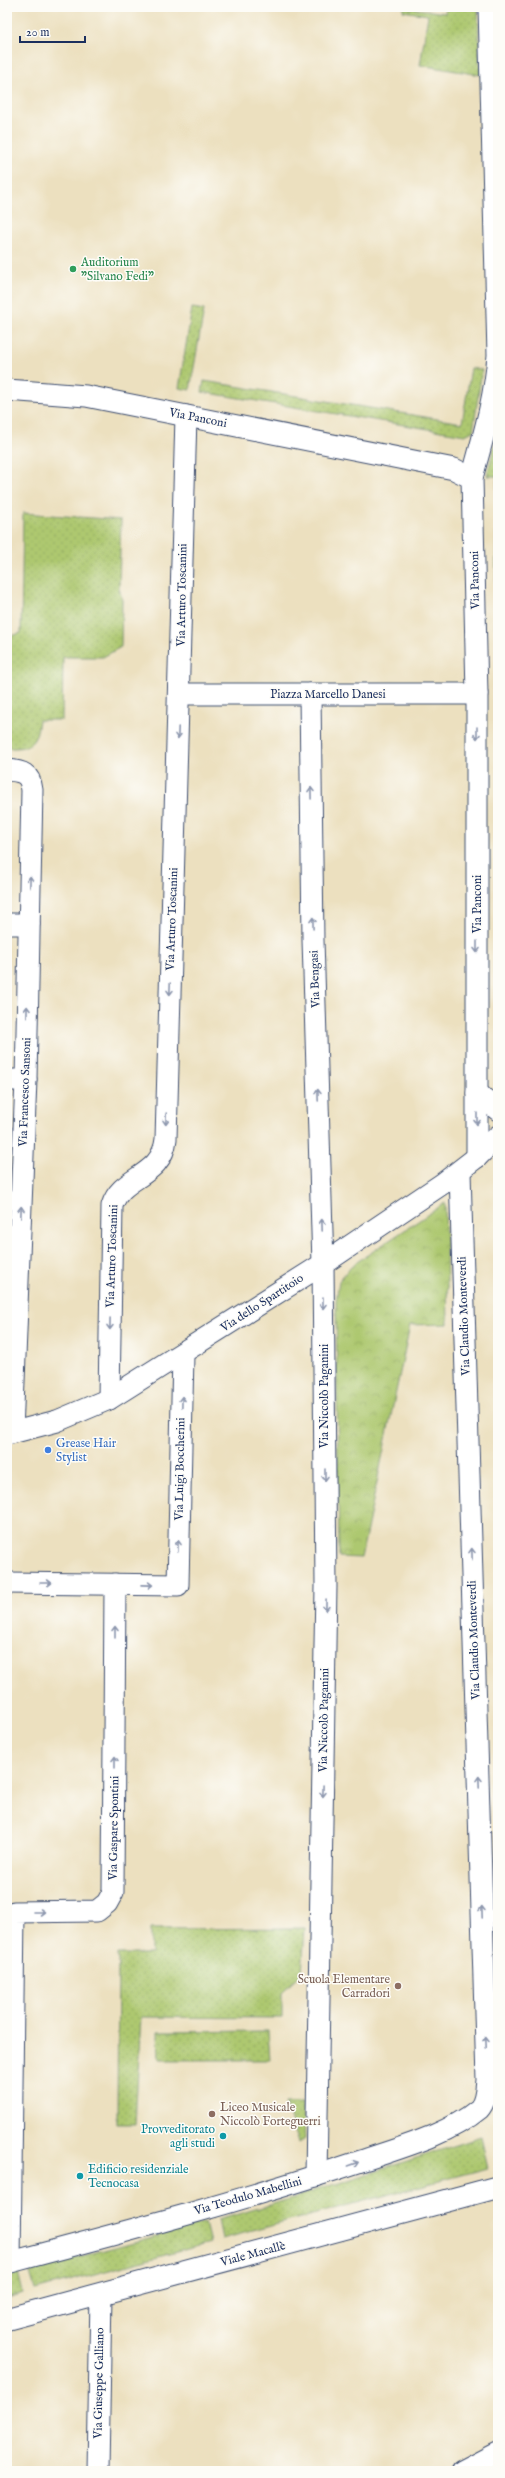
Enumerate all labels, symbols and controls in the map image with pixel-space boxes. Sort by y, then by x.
scale bar [20,18,85,44]
text: 20 m [26,25,49,40]
place label: Auditorium "Silvano Fedi" [80,255,154,284]
marker: Auditorium "Silvano Fedi" [68,264,78,274]
street label: Via Panconi [167,405,228,431]
street label: Via Arturo Toscanini [174,543,190,648]
street label: Via Panconi [467,551,483,610]
street label: Piazza Marcello Danesi [270,687,386,702]
one-way arrow [174,726,182,739]
one-way arrow [473,726,481,739]
one-way arrow [307,787,315,800]
street label: Via Arturo Toscanini [163,867,181,972]
street label: Via Panconi [470,875,485,934]
one-way arrow [26,876,34,889]
one-way arrow [309,917,317,930]
one-way arrow [473,940,481,953]
street label: Via Bengasi [306,950,324,1009]
one-way arrow [166,982,174,995]
one-way arrow [23,1006,31,1019]
street label: Via Francesco Sansoni [16,1037,34,1148]
one-way arrow [314,1089,322,1102]
one-way arrow [162,1112,170,1125]
one-way arrow [473,1112,481,1125]
street label: Via Arturo Toscanini [103,1204,121,1309]
one-way arrow [17,1206,25,1219]
one-way arrow [318,1219,326,1232]
street label: Via Claudio Monteverdi [454,1256,474,1377]
street label: Via dello Spartitoio [217,1270,307,1337]
one-way arrow [320,1296,327,1309]
one-way arrow [106,1317,114,1330]
street label: Via Niccolò Paganini [317,1344,332,1449]
one-way arrow [178,1396,185,1409]
street label: Via Luigi Boccherini [172,1417,188,1522]
place label: Grease Hair Stylist [56,1436,117,1465]
marker: Grease Hair Stylist [43,1445,53,1455]
one-way arrow [321,1468,329,1481]
one-way arrow [175,1540,182,1553]
one-way arrow [468,1548,475,1561]
one-way arrow [39,1580,52,1587]
street label: Via Claudio Monteverdi [464,1580,484,1701]
one-way arrow [140,1581,153,1588]
one-way arrow [322,1598,330,1611]
one-way arrow [111,1626,119,1639]
street label: Via Niccolò Paganini [316,1668,332,1773]
one-way arrow [111,1756,119,1769]
street label: Via Gaspare Spontini [106,1776,123,1881]
one-way arrow [475,1776,482,1789]
one-way arrow [319,1784,326,1797]
one-way arrow [478,1906,486,1919]
one-way arrow [32,1908,45,1916]
place label: Scuola Elementare Carradori [298,1972,390,2001]
marker: Scuola Elementare Carradori [393,1981,403,1991]
one-way arrow [482,2036,489,2049]
place label: Liceo Musicale Niccolò Forteguerri [220,2100,321,2129]
marker: Liceo Musicale Niccolò Forteguerri [207,2109,217,2119]
place label: Provveditorato agli studi [141,2122,216,2151]
marker: Provveditorato agli studi [218,2131,228,2141]
one-way arrow [346,2159,358,2167]
place label: Edificio residenziale Tecnocasa [88,2162,189,2191]
marker: Edificio residenziale Tecnocasa [75,2171,85,2181]
street label: Via Teodulo Mabellini [192,2173,304,2219]
street label: Viale Macallè [218,2238,287,2270]
street label: Via Giuseppe Galliano [91,2327,108,2440]

